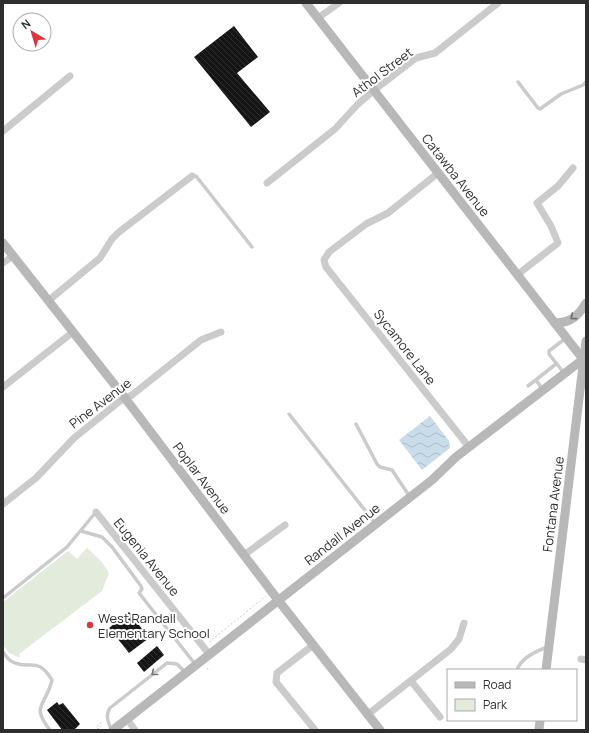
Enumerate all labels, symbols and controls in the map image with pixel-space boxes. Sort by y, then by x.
north arrow [12,12,52,52]
text: N [18,15,33,32]
street label: Athol Street [348,43,416,101]
street label: Catawba Avenue [418,130,494,221]
street label: Sycamore Lane [370,305,440,389]
one-way arrow [571,312,578,319]
street label: Pine Avenue [65,374,135,432]
street label: Poplar Avenue [169,439,235,518]
street label: Fontana Avenue [538,455,568,553]
street label: Randall Avenue [301,499,384,569]
street label: Eugenia Avenue [110,514,184,600]
place label: West Randall Elementary School [98,609,210,642]
marker: West Randall Elementary School [85,620,95,630]
one-way arrow [152,668,159,675]
legend [447,669,577,721]
text: Road [483,676,511,693]
text: Park [483,696,508,713]

